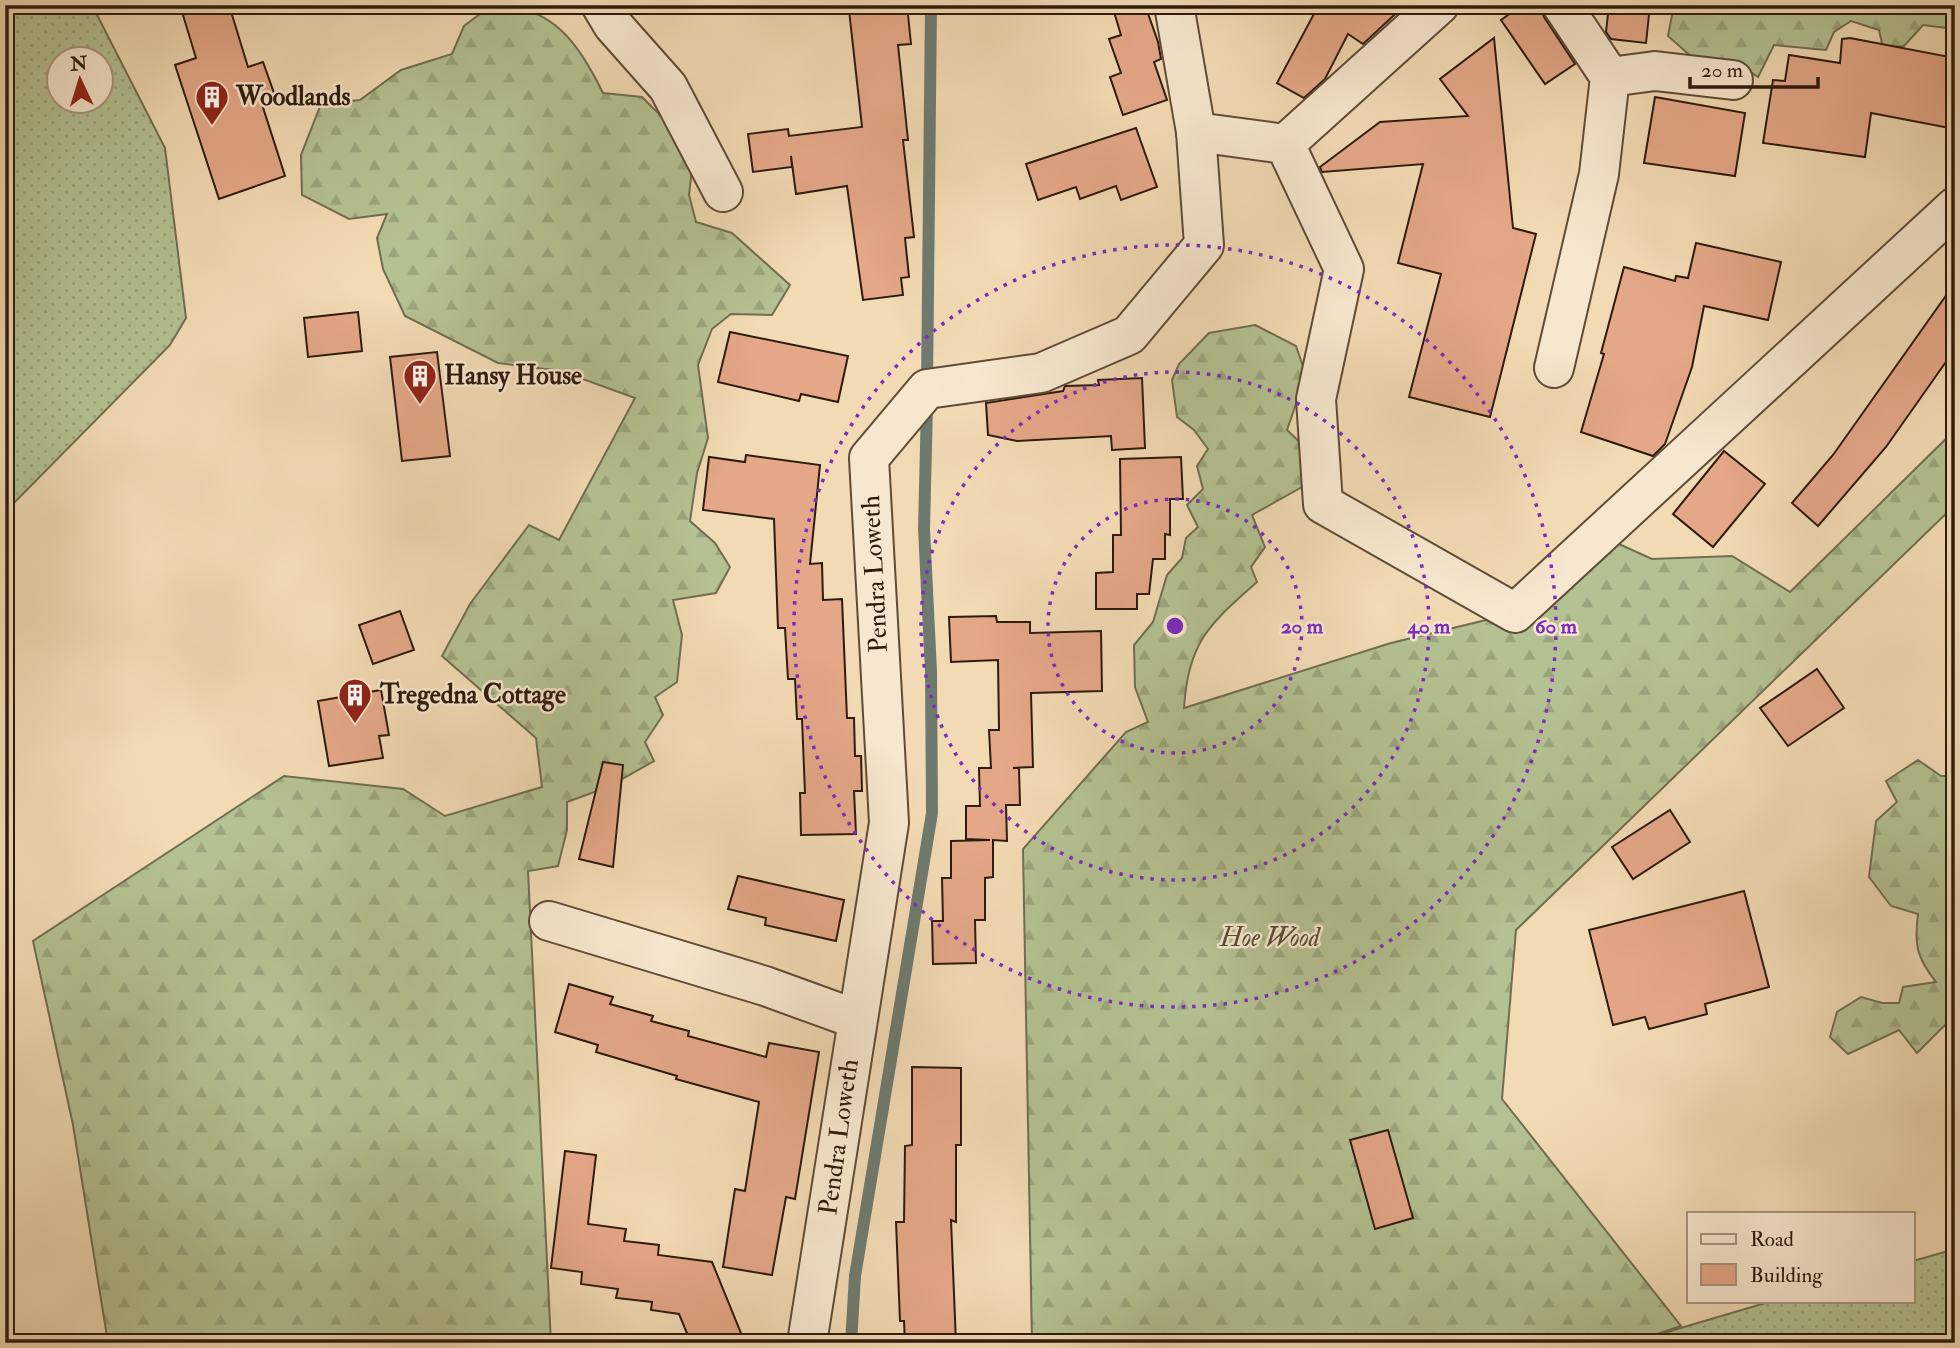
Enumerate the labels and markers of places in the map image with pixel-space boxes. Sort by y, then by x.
building icon: Woodlands [193,78,231,127]
place label: Woodlands [235,81,350,113]
building icon: Hansy House [401,357,439,406]
place label: Hansy House [444,360,582,393]
centre of rings [1163,614,1187,638]
building icon: Tregedna Cottage [336,676,374,725]
place label: Tregedna Cottage [379,679,566,712]

